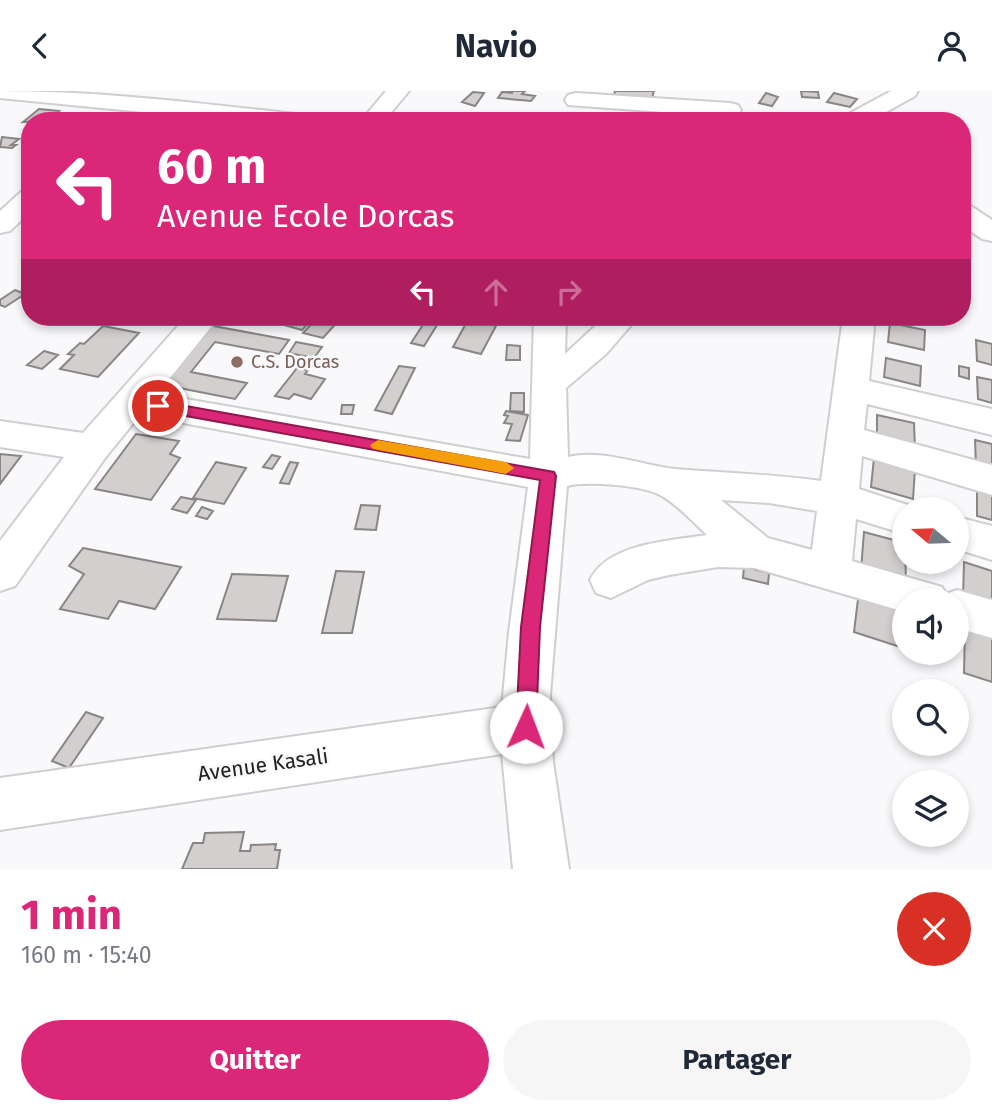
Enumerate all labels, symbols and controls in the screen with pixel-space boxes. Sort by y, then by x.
icon: back [21,27,59,65]
text: Navio [455,27,537,65]
icon: person [933,27,971,65]
text: 60 m [157,137,266,196]
icon: left [42,140,133,231]
text: Avenue Ecole Dorcas [157,197,454,235]
icon: left [404,273,442,311]
icon: ahead [477,273,515,311]
icon: right [550,273,588,311]
place label: C.S. Dorcas [251,351,339,373]
marker: C.S. Dorcas [229,354,245,370]
pin [128,376,188,436]
icon: arrive [139,387,177,425]
north arrow [892,497,970,574]
map controls [892,497,969,847]
button: sound [892,588,969,665]
button: search [892,679,969,756]
position arrow [489,690,563,764]
street label: Avenue Kasali [196,743,330,787]
button: layers [892,770,969,847]
text: 1 min [21,890,122,940]
button: close [897,892,971,966]
text: 160 m · 15:40 [21,941,152,969]
button: Quitter [21,1020,489,1100]
button: Partager [503,1020,971,1100]

